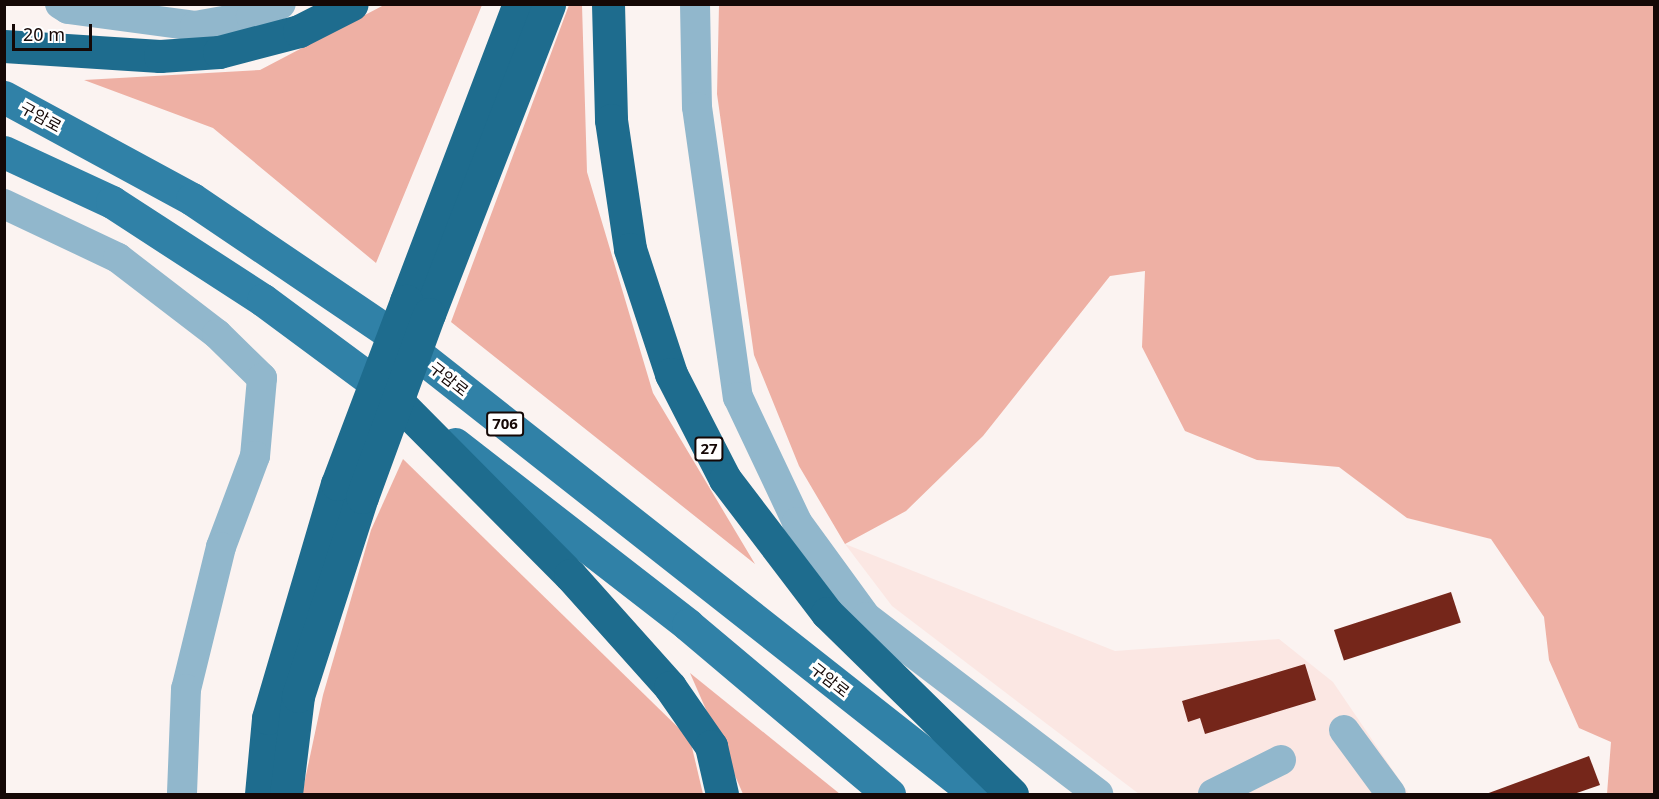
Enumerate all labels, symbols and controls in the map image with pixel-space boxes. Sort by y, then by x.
scale bar [15,12,94,50]
text: 20 m [23,22,65,46]
street label: 구암로 [17,98,65,136]
street label: 구암로 [426,358,472,400]
road number: 706 [486,412,524,436]
road number: 27 [694,437,724,461]
street label: 구암로 [807,659,853,701]

